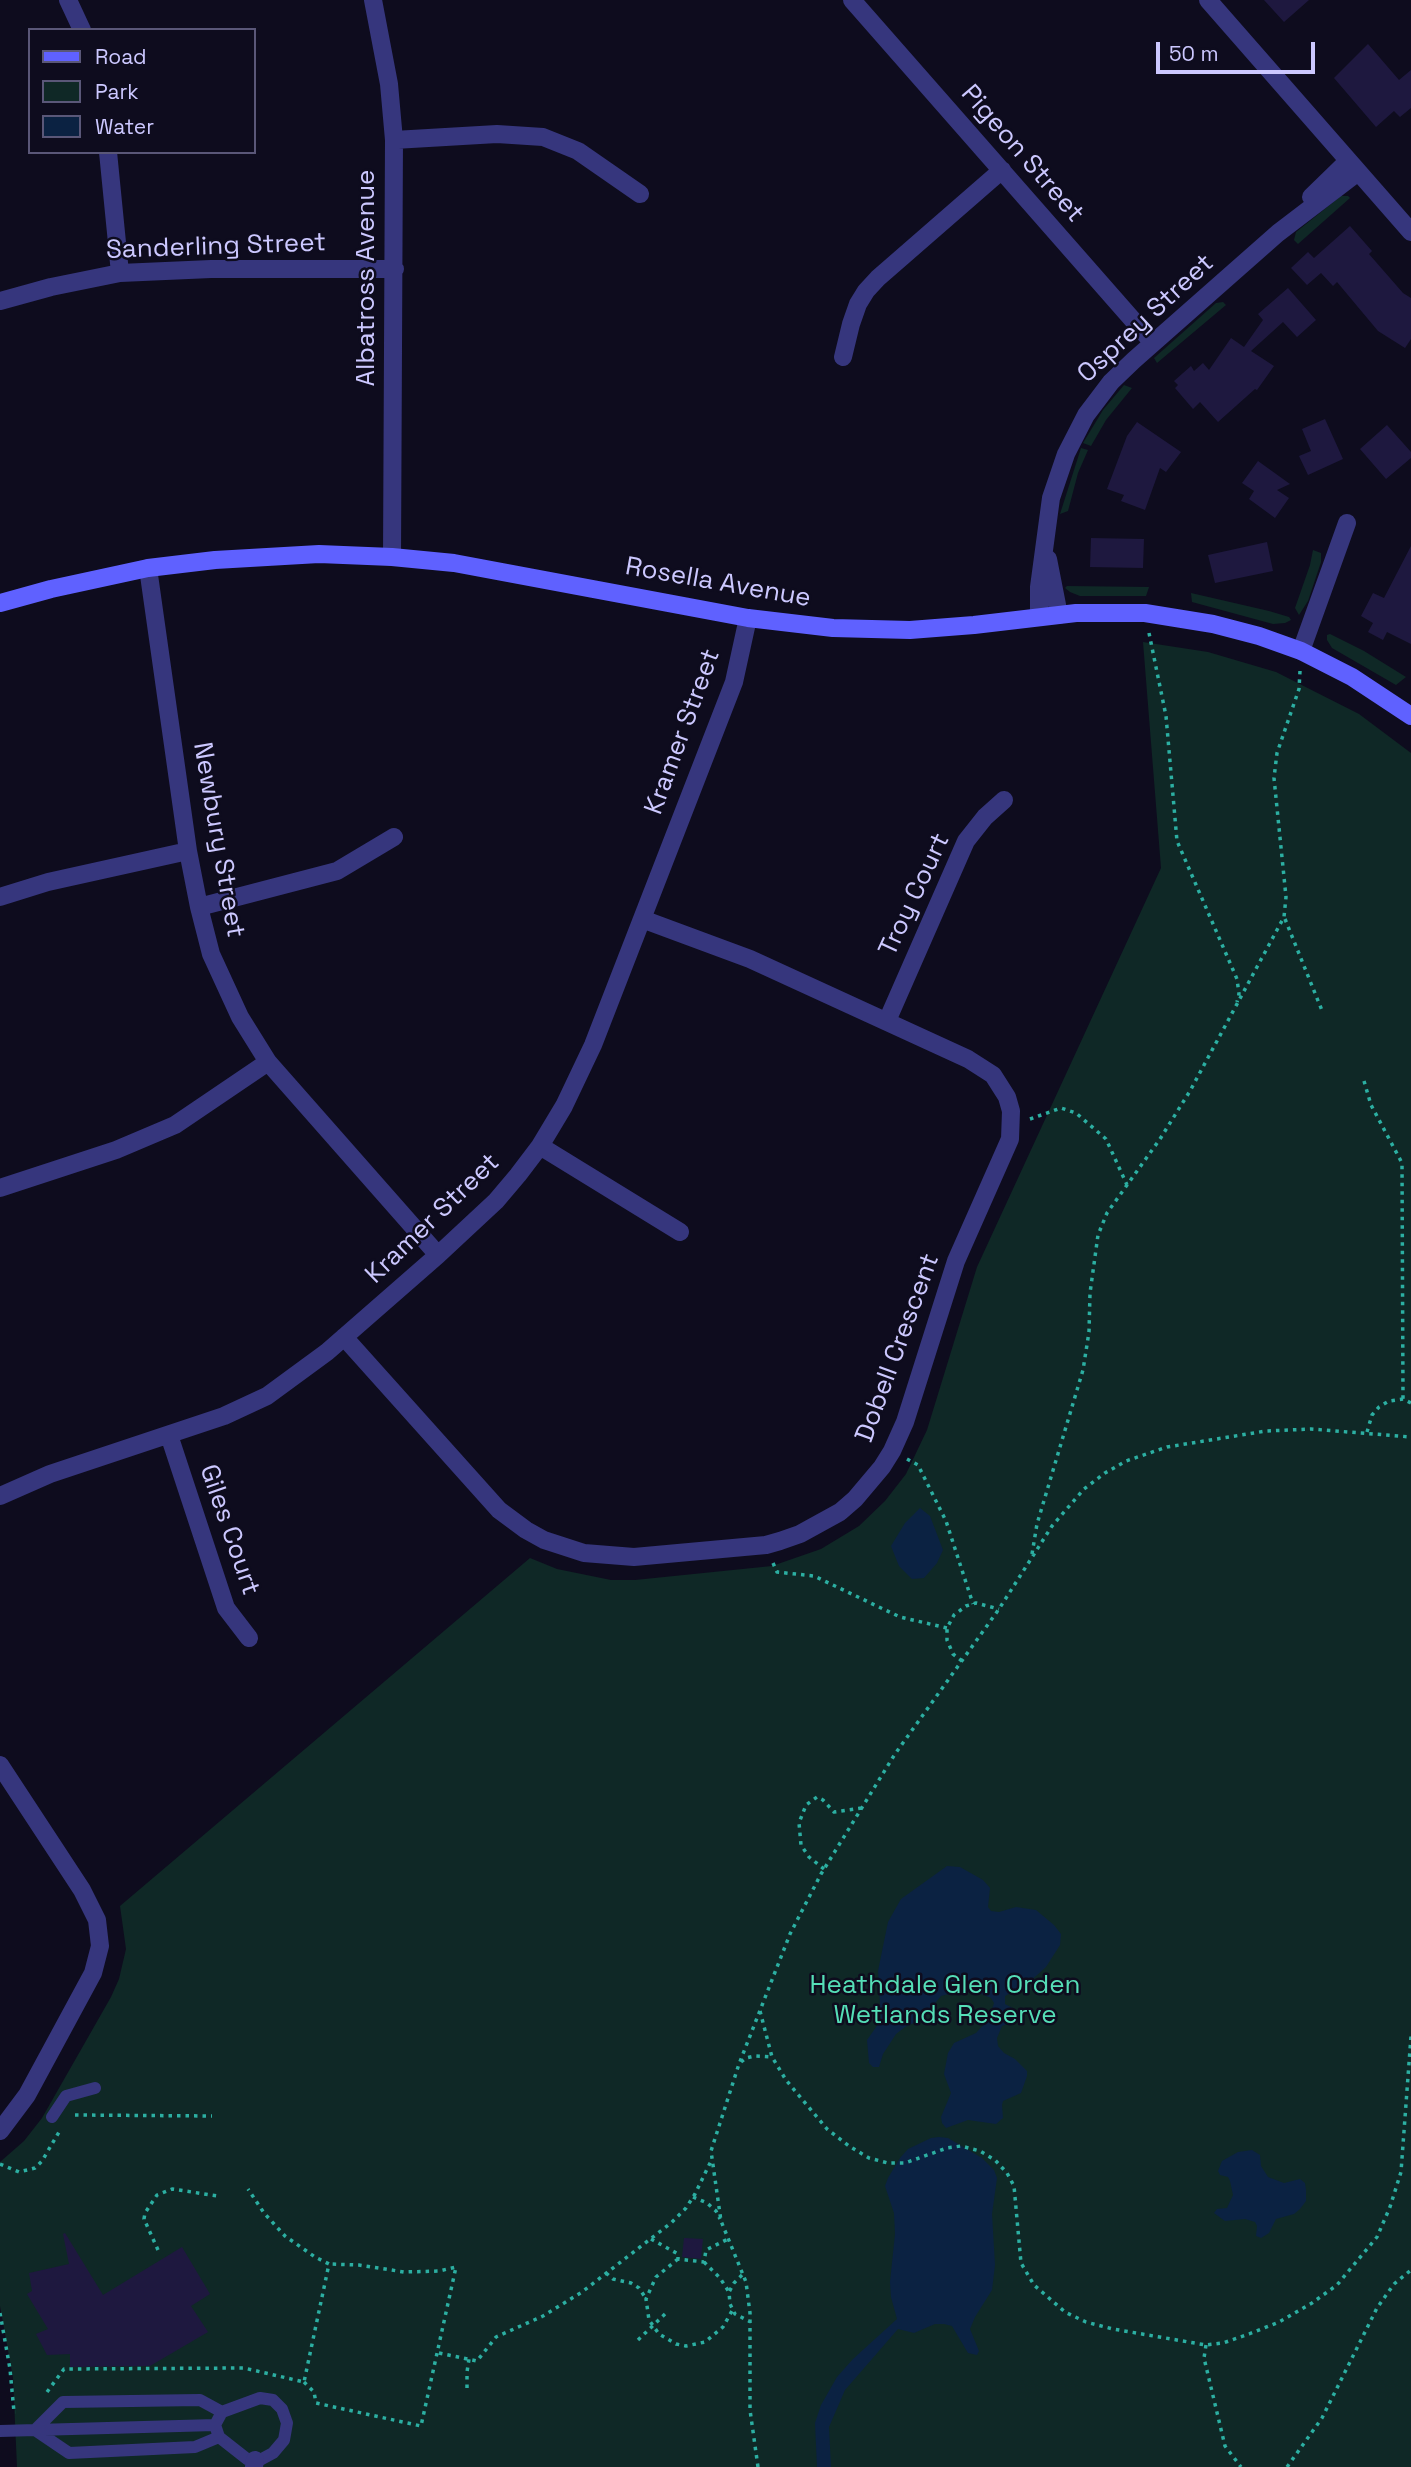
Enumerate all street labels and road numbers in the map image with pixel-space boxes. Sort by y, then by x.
street label: Pigeon Street [954,79,1090,229]
street label: Albatross Avenue [351,170,383,386]
street label: Sanderling Street [105,228,327,266]
street label: Osprey Street [1072,248,1220,390]
street label: Rosella Avenue [623,551,813,615]
street label: Kramer Street [639,645,727,819]
street label: Newbury Street [185,740,251,940]
street label: Troy Court [873,829,957,961]
street label: Kramer Street [360,1147,506,1291]
street label: Dobell Crescent [849,1249,947,1447]
street label: Giles Court [192,1461,266,1599]

